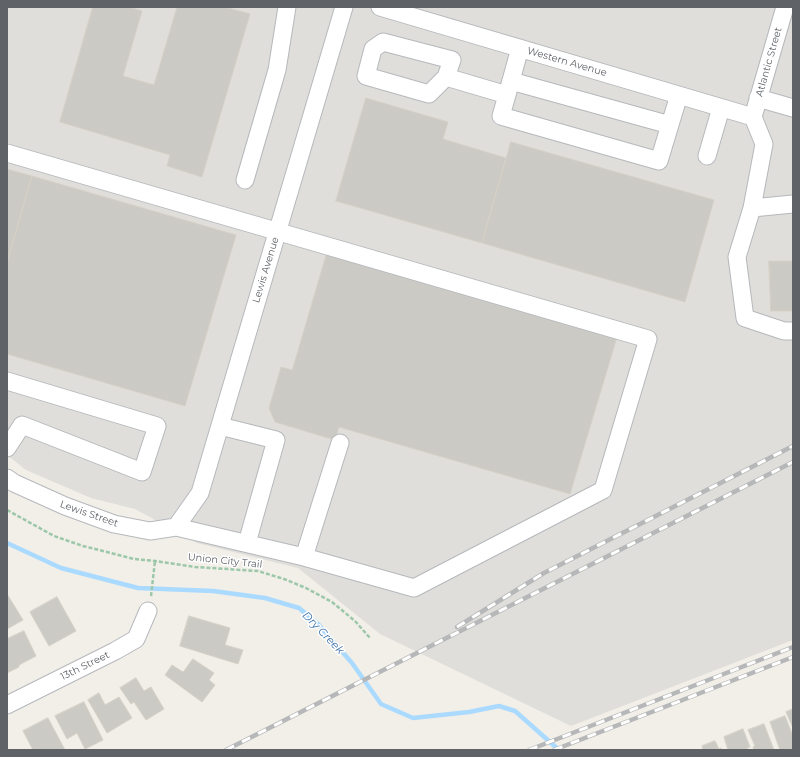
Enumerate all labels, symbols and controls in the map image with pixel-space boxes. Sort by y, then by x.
street label: Atlantic Street [753,26,785,98]
street label: Western Avenue [526,45,608,79]
street label: Lewis Avenue [250,236,282,304]
street label: Lewis Street [58,498,120,530]
street label: Union City Trail [187,551,263,571]
water label: Dry Creek [299,609,347,657]
street label: 13th Street [59,649,111,683]

